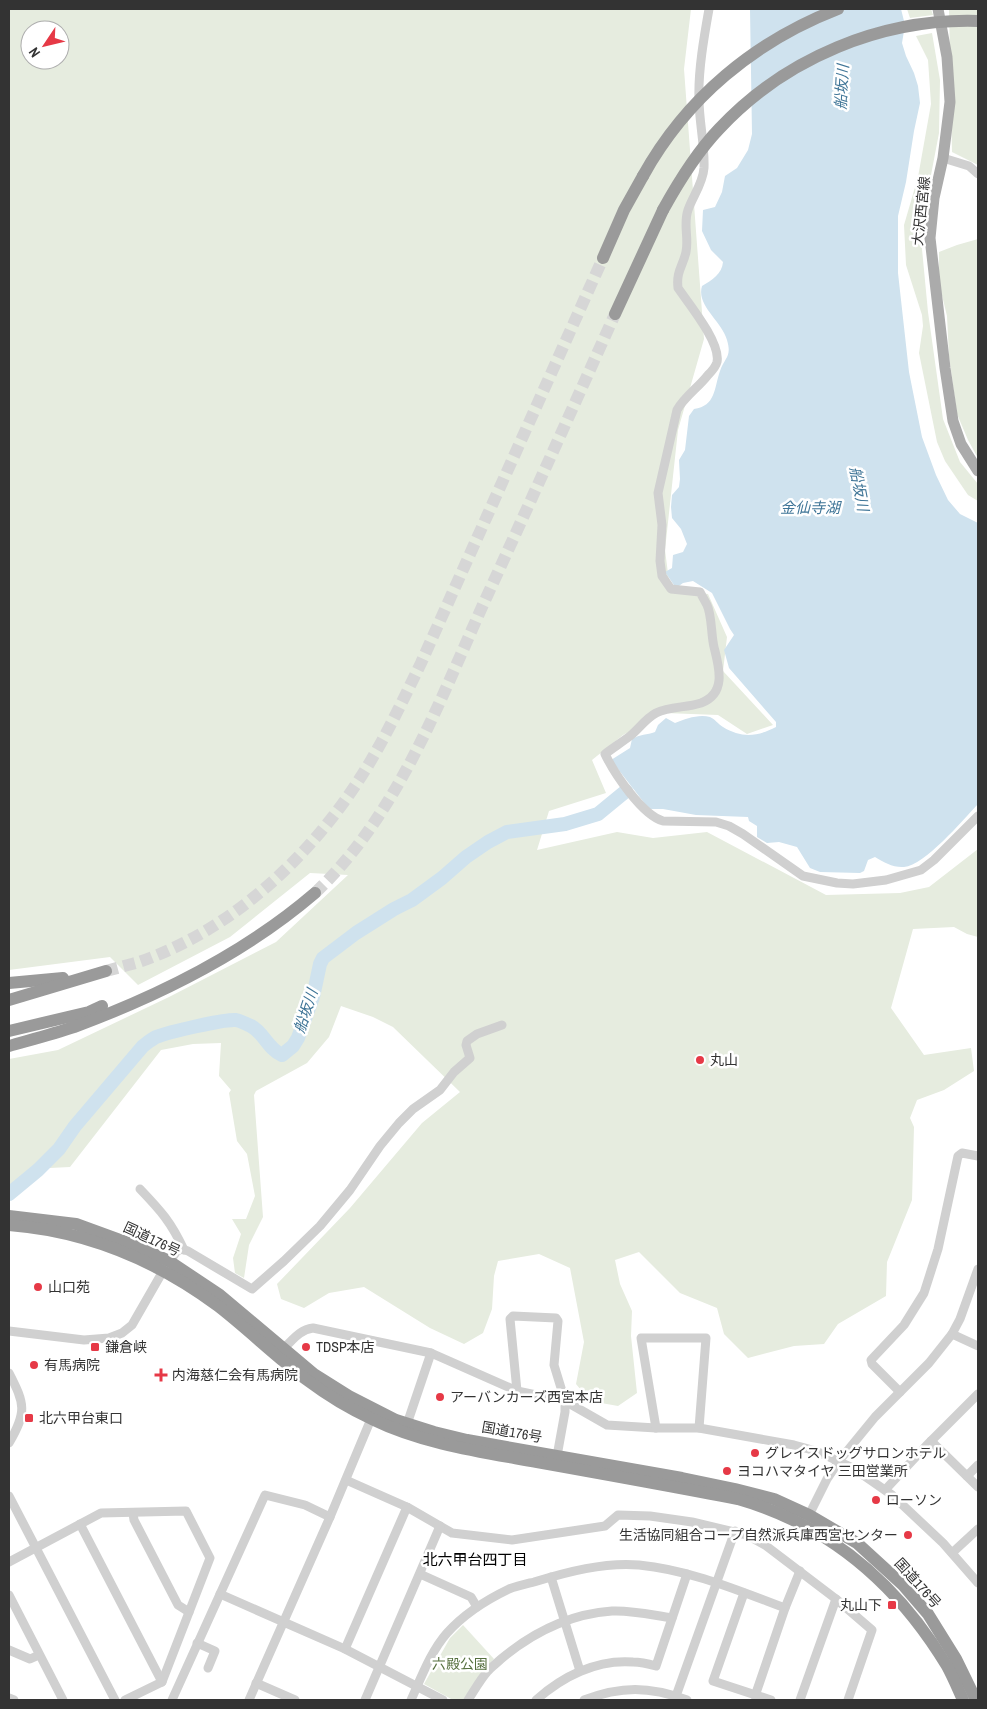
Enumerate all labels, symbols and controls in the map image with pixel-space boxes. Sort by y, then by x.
north arrow [20,20,70,70]
text: N [25,44,44,61]
water label: 船坂川 [830,62,853,110]
street label: 大沢西宮線 [908,175,934,247]
water label: 船坂川 [845,465,874,515]
water label: 金仙寺湖 [780,497,842,518]
water label: 船坂川 [289,984,323,1035]
place label: 丸山 [710,1051,738,1069]
marker: 丸山 [694,1054,706,1066]
street label: 国道176号 [120,1218,184,1260]
place label: 山口苑 [48,1278,90,1296]
marker: 山口苑 [32,1281,44,1293]
place label: 鎌倉峡 [105,1338,147,1356]
place label: TDSP本店 [316,1338,375,1356]
marker: 鎌倉峡 [89,1341,101,1353]
marker: TDSP本店 [300,1341,312,1353]
place label: 有馬病院 [44,1356,100,1374]
marker: 有馬病院 [28,1359,40,1371]
place label: 内海慈仁会有馬病院 [172,1366,298,1384]
marker: 内海慈仁会有馬病院 [154,1368,168,1382]
place label: アーバンカーズ西宮本店 [450,1388,603,1406]
marker: アーバンカーズ西宮本店 [434,1391,446,1403]
place label: 北六甲台東口 [39,1409,123,1427]
marker: 北六甲台東口 [23,1412,35,1424]
street label: 国道176号 [480,1418,544,1446]
place label: グレイスドッグサロンホテル [765,1444,947,1462]
marker: グレイスドッグサロンホテル [749,1447,761,1459]
place label: ヨコハマタイヤ 三田営業所 [737,1462,908,1480]
marker: ヨコハマタイヤ 三田営業所 [721,1465,733,1477]
place label: ローソン [886,1491,942,1509]
marker: ローソン [870,1494,882,1506]
place label: 生活協同組合コープ自然派兵庫西宮センター [619,1526,898,1544]
marker: 生活協同組合コープ自然派兵庫西宮センター [902,1529,914,1541]
district label: 北六甲台四丁目 [422,1549,528,1570]
street label: 国道176号 [891,1554,945,1612]
place label: 丸山下 [840,1596,882,1614]
marker: 丸山下 [886,1599,898,1611]
park label: 六殿公園 [432,1655,488,1673]

